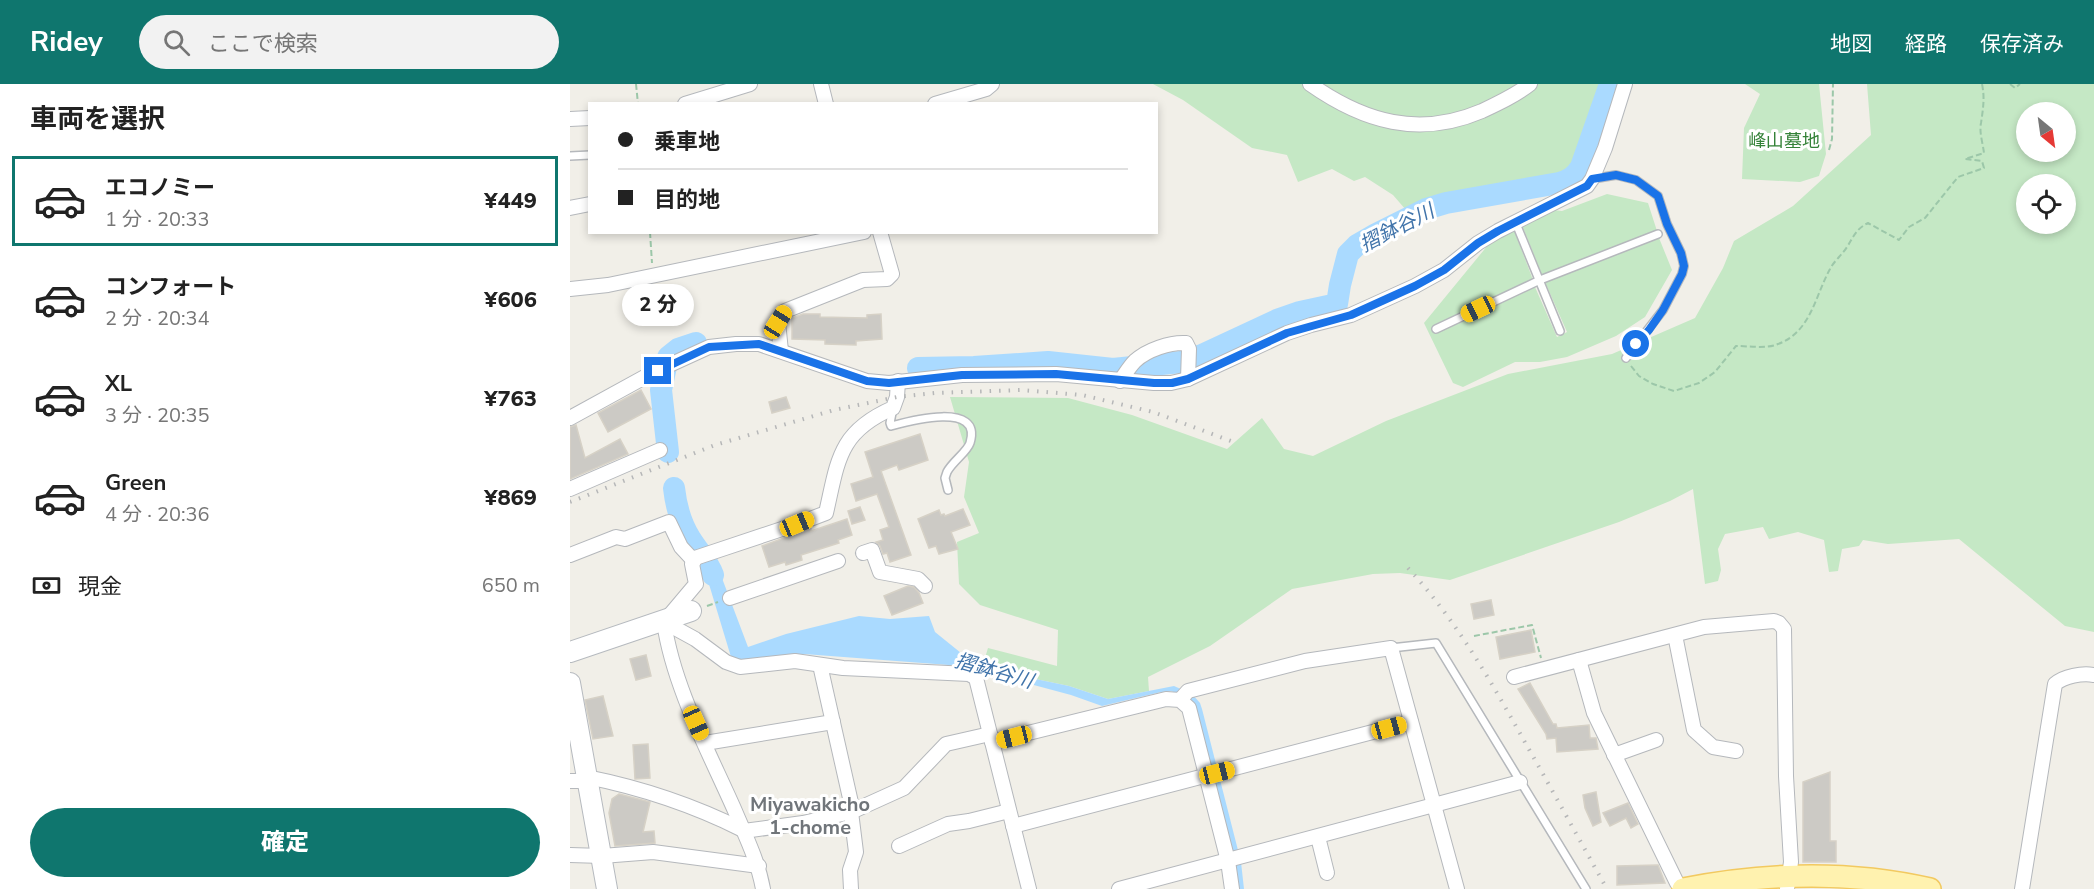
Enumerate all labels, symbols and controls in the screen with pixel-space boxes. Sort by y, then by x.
search box [139,15,559,69]
text: Ridey [30,23,103,61]
icon: search [160,26,193,59]
text: ここで検索 [208,29,318,59]
text: 地図 [1830,30,1872,58]
text: 経路 [1905,30,1947,58]
text: 保存済み [1980,30,2064,58]
text: 車両を選択 [30,101,165,138]
north arrow [2016,102,2076,162]
map controls [2016,102,2076,234]
text: 乗車地 [654,127,720,157]
park label: 峰山墓地 [1748,129,1820,153]
text: エコノミー [105,173,215,203]
icon: car [33,174,87,228]
button: locate [2016,174,2076,234]
text: 目的地 [654,185,720,215]
text: ¥449 [484,186,537,216]
water label: 摺鉢谷川 [1355,197,1441,258]
text: 1 分 · 20:33 [105,206,210,233]
text: コンフォート [105,272,236,302]
icon: car [33,273,87,327]
callout: 2 分 [622,284,694,326]
text: ¥606 [484,285,537,315]
text: 2 分 [639,291,677,318]
car [1458,293,1498,325]
car [761,302,795,342]
text: 2 分 · 20:34 [105,305,210,332]
route start [1622,330,1649,357]
route end [644,357,671,384]
text: XL [105,369,132,399]
icon: car [33,372,87,426]
text: ¥763 [484,384,537,414]
text: 3 分 · 20:35 [105,402,210,429]
text: Green [105,468,166,498]
icon: car [33,471,87,525]
text: ¥869 [484,483,537,513]
text: 4 分 · 20:36 [105,501,210,528]
car [777,509,817,539]
icon: cash [30,569,63,602]
text: 現金 [78,572,122,602]
text: 650 m [482,572,540,599]
water label: 摺鉢谷川 [952,647,1038,696]
car [680,703,712,743]
car [1369,715,1409,741]
car [994,724,1034,750]
car [1197,760,1237,786]
district label: Miyawakicho 1-chome [750,791,870,841]
button: 確定 [30,808,540,877]

